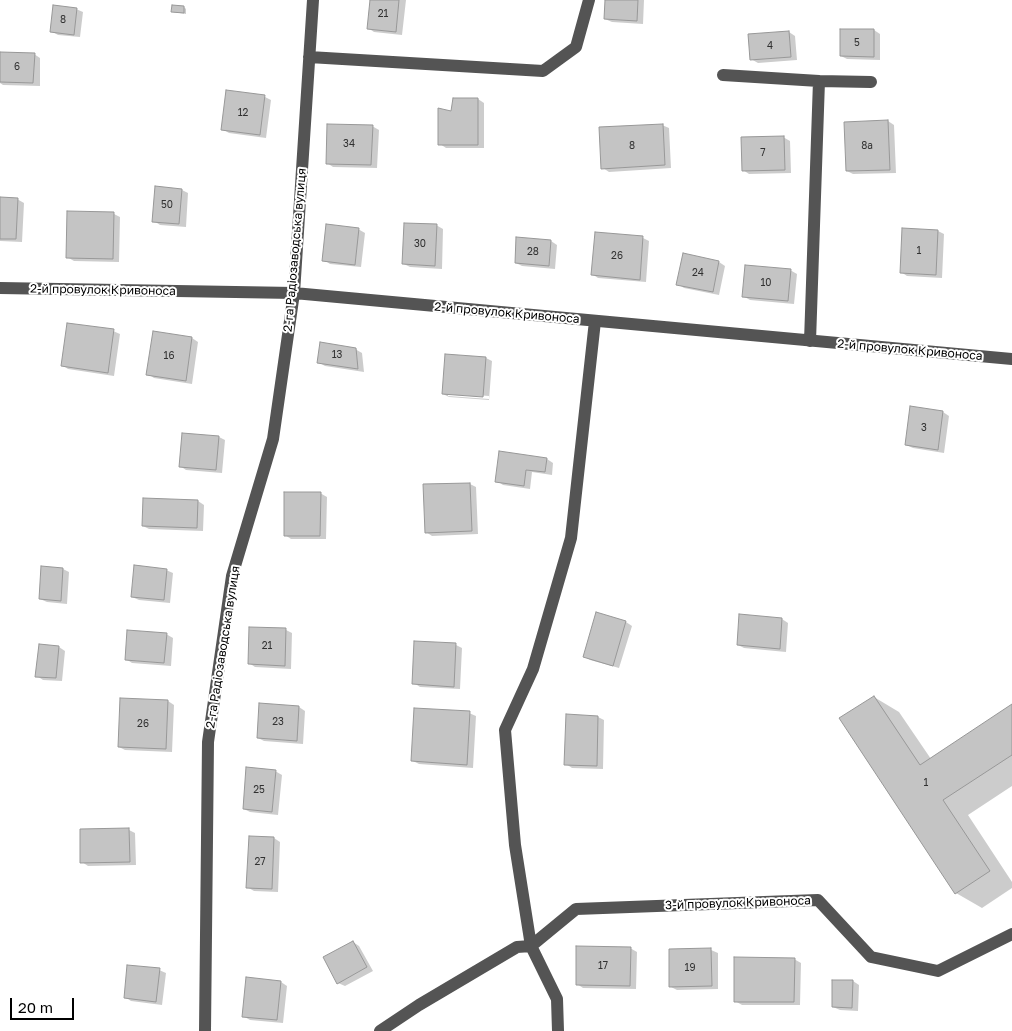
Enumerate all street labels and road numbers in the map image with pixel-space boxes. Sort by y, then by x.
street label: 2-га Радіозаводська вулиця [281,168,309,332]
street label: 2-й провулок Кривоноса [30,282,176,298]
street label: 2-й провулок Кривоноса [434,299,580,327]
street label: 2-й провулок Кривоноса [837,336,983,364]
street label: 2-га Радіозаводська вулиця [203,565,243,729]
street label: 3-й провулок Кривоноса [665,893,811,913]

